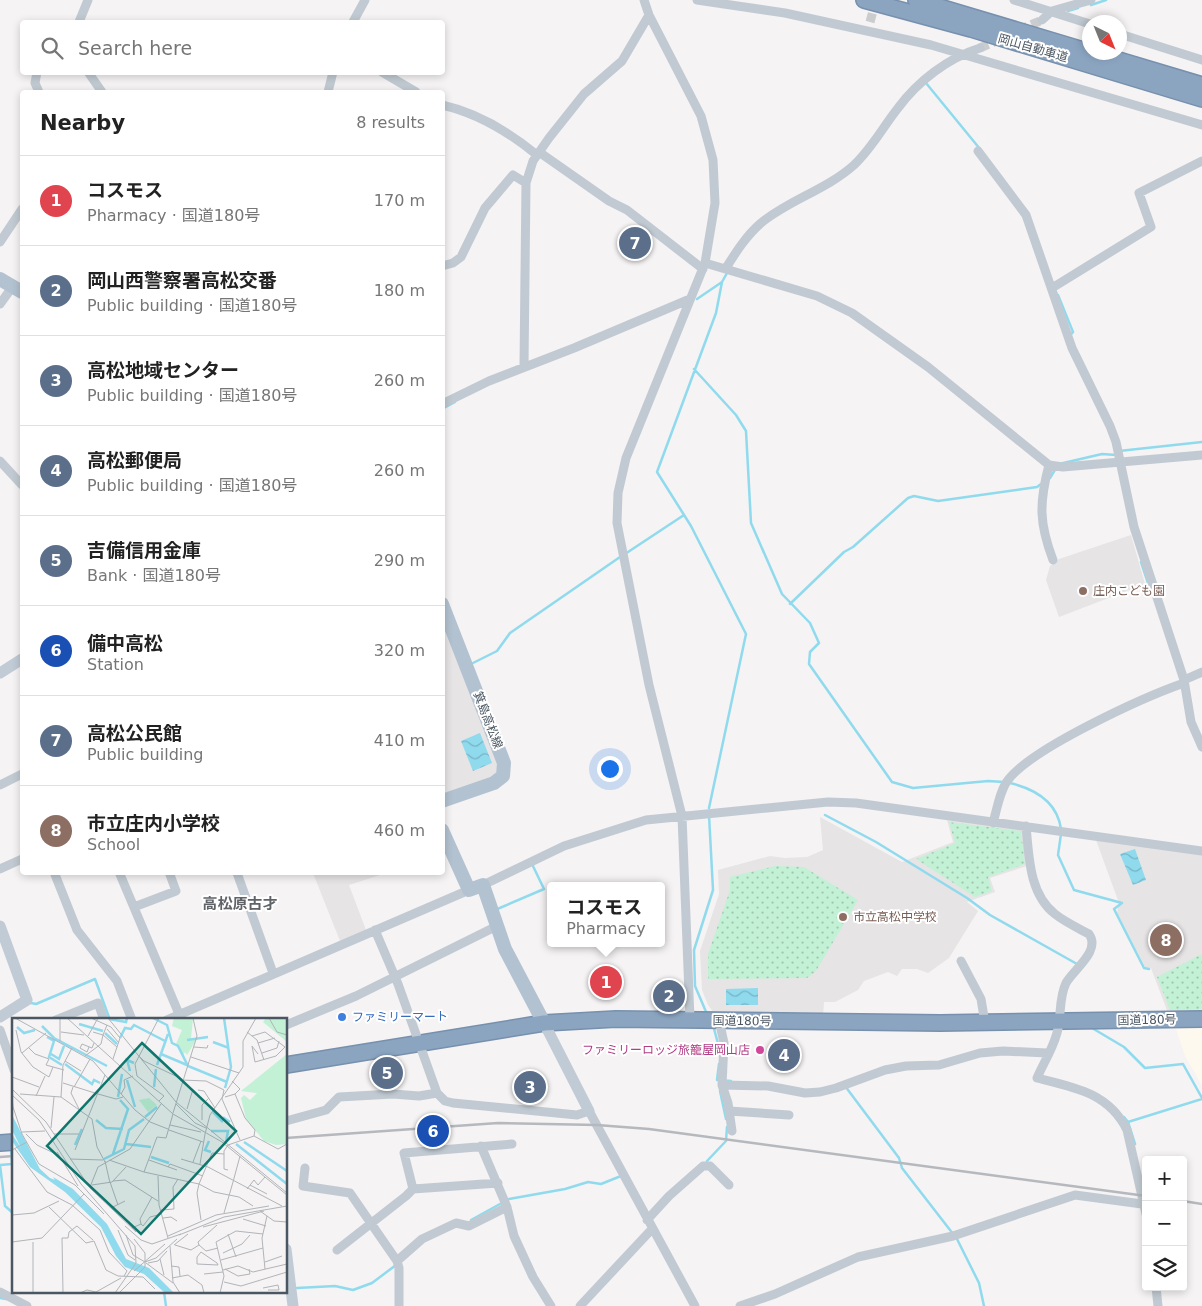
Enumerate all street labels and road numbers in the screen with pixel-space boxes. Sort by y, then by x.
street label: 岡山自動車道 [996,31,1070,65]
street label: 箕島高松線 [471,689,505,751]
street label: 国道180号 [1117,1012,1177,1028]
street label: 国道180号 [712,1013,772,1029]

